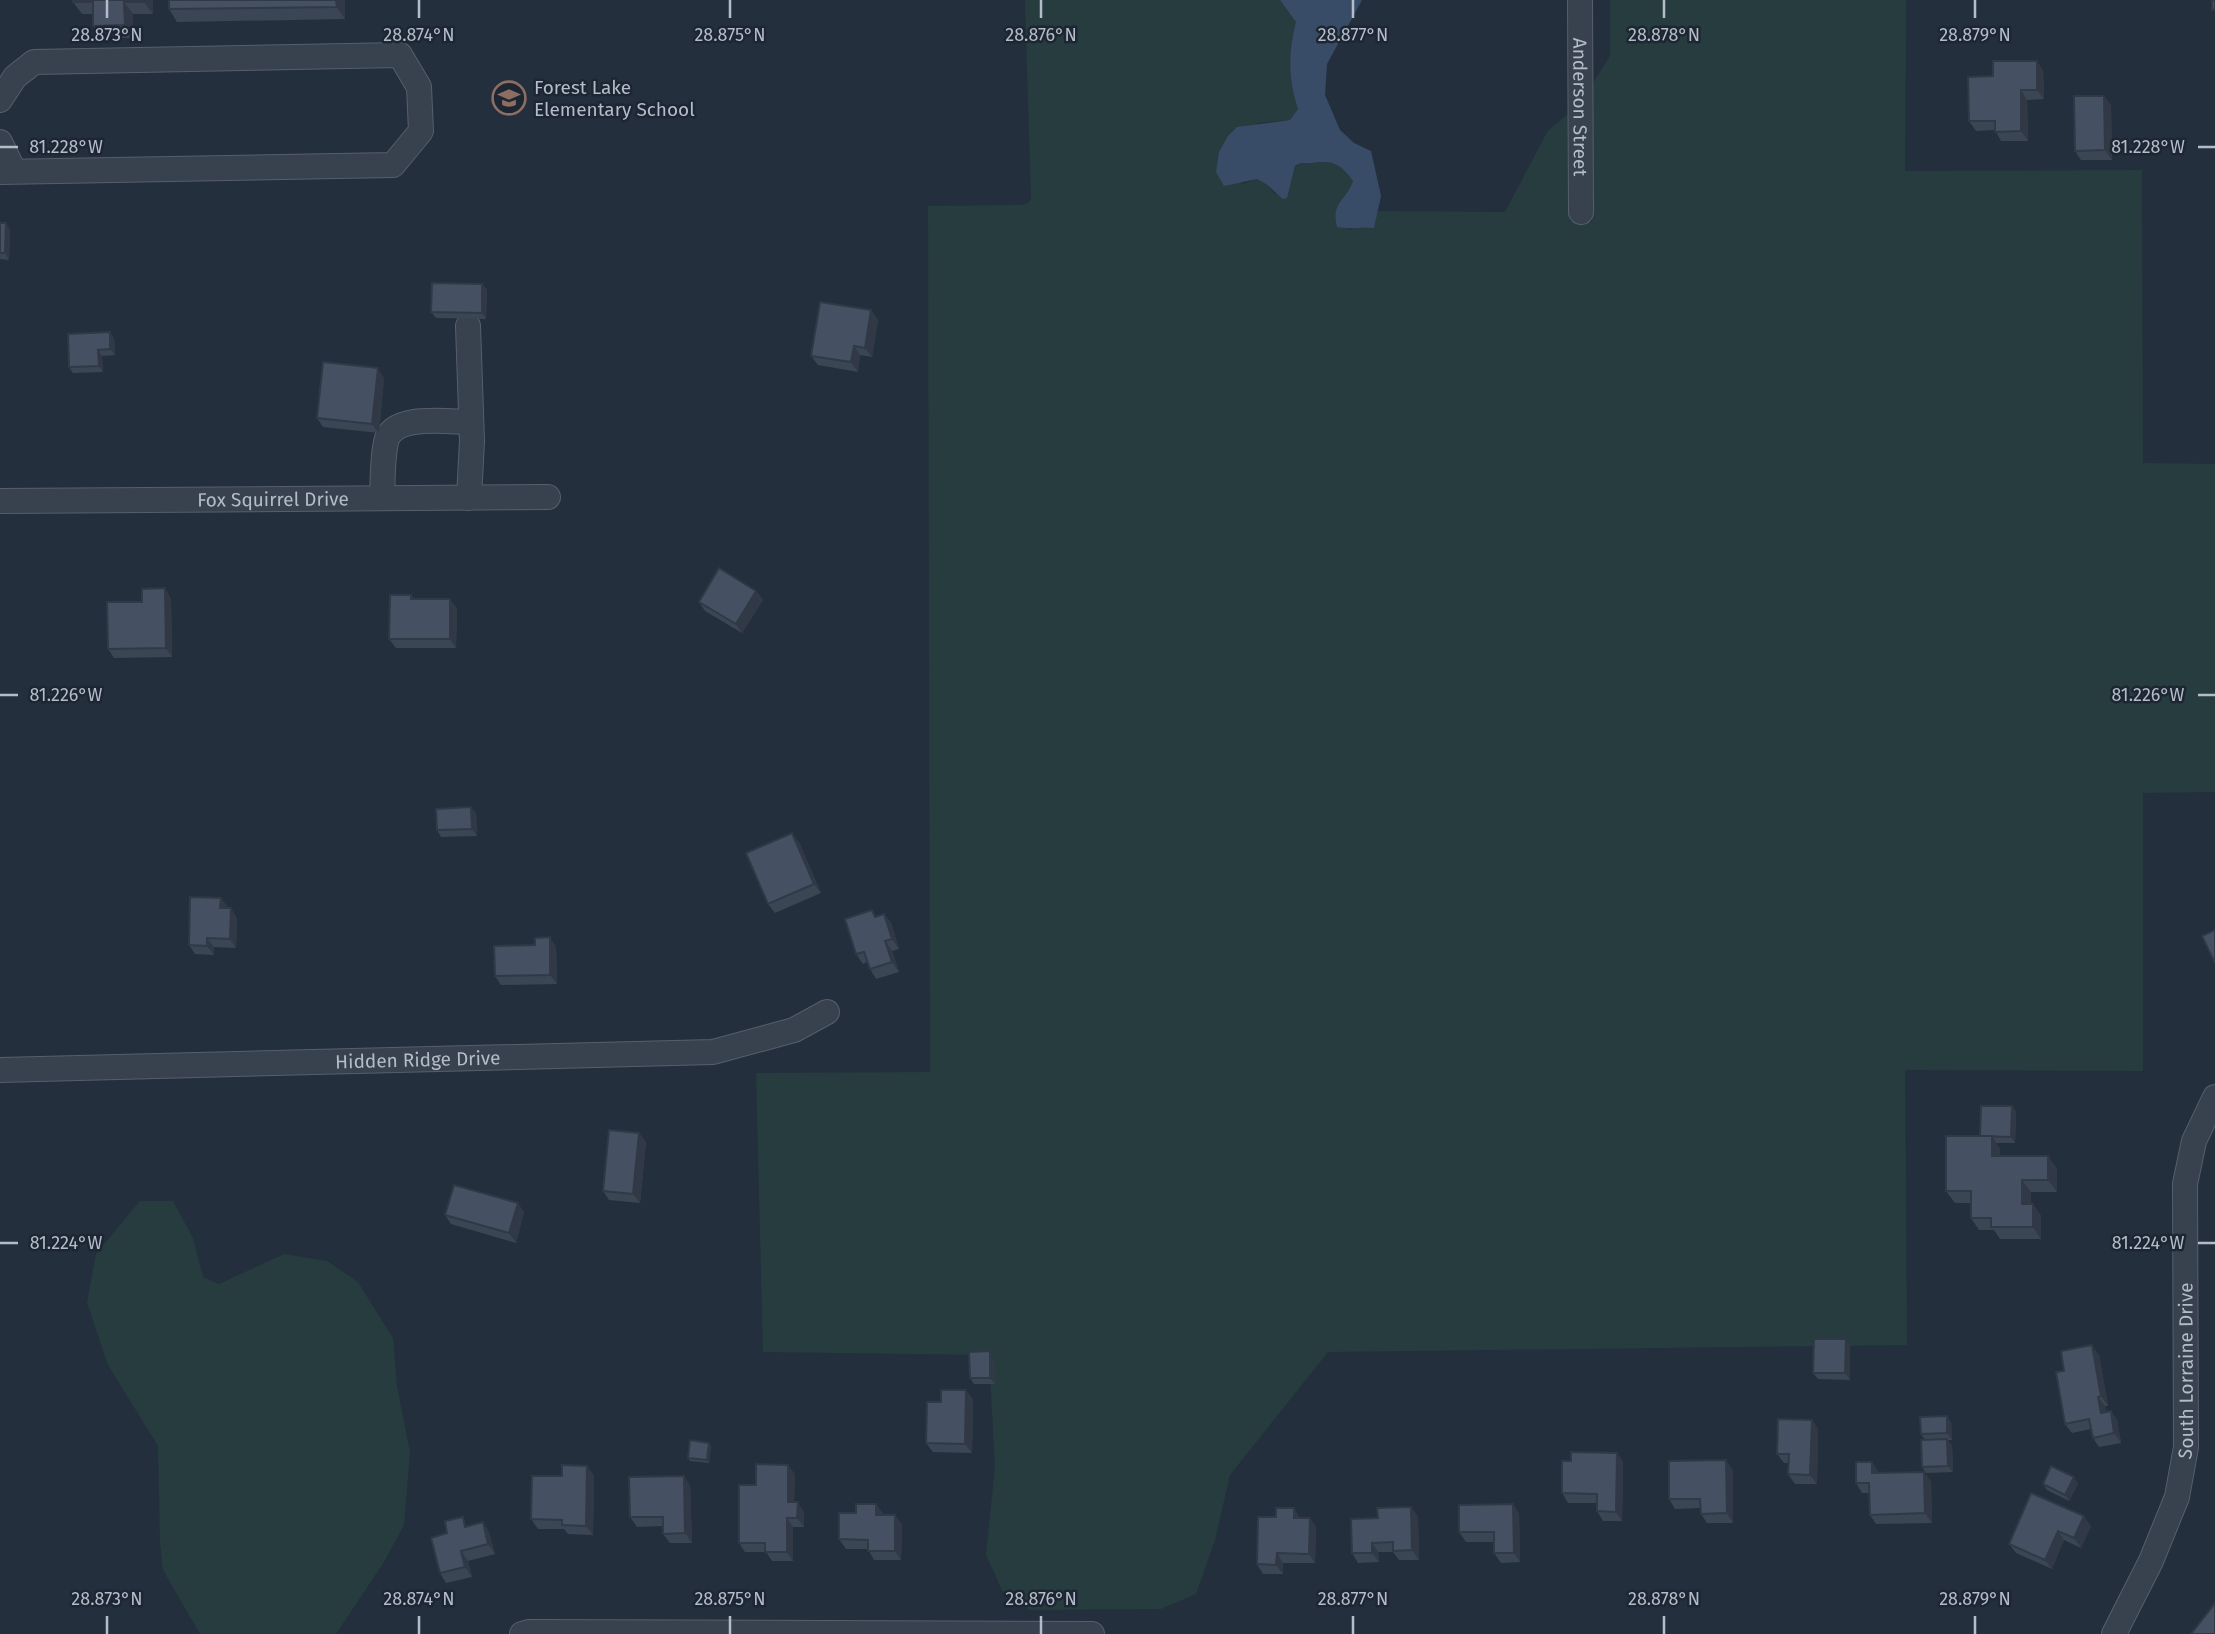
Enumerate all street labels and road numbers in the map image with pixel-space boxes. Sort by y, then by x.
street label: Anderson Street [1569,38,1592,176]
street label: Fox Squirrel Drive [197,487,349,511]
street label: Hidden Ridge Drive [335,1046,501,1073]
street label: South Lorraine Drive [2173,1282,2198,1461]

